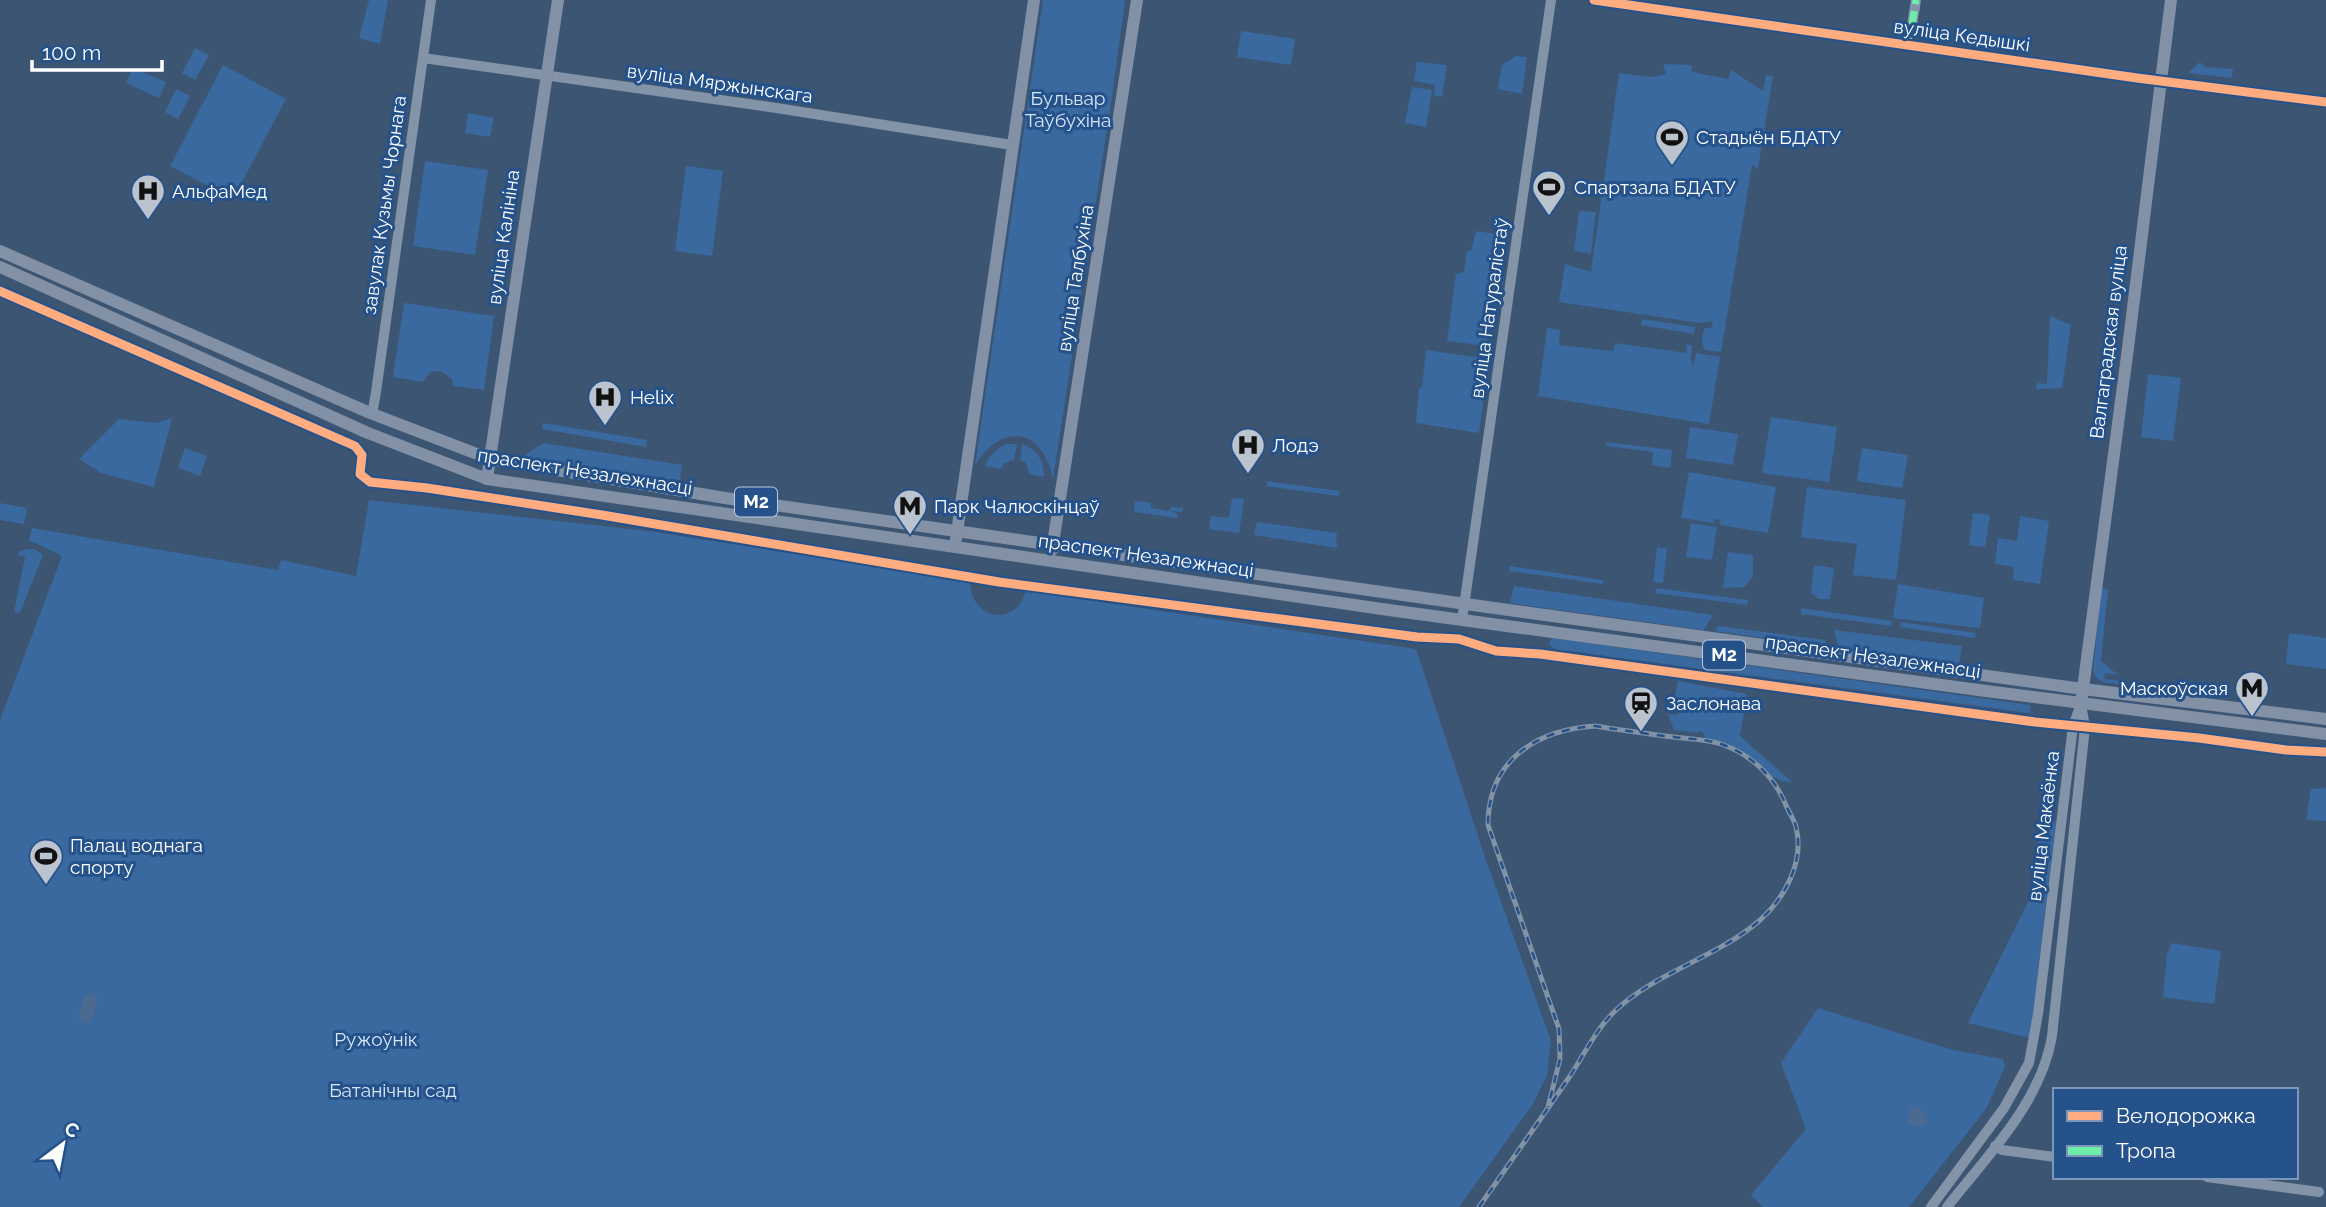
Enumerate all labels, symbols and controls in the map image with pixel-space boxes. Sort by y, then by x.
street label: вуліца Кедышкі [1892,15,2032,55]
scale bar [32,28,161,72]
text: 100 m [42,40,101,65]
street label: вуліца Мяржынскага [626,59,814,107]
park label: Бульвар Таўбухіна [1025,87,1111,131]
street label: завулак Кузьмы Чорнага [358,94,410,316]
sports icon: Стадыён БДАТУ [1653,118,1691,167]
place label: Стадыён БДАТУ [1696,126,1841,148]
street label: вуліца Калініна [483,168,523,306]
sports icon: Спартзала БДАТУ [1530,168,1568,217]
hospital icon: АльфаМед [129,172,167,221]
place label: Спартзала БДАТУ [1574,176,1736,198]
place label: АльфаМед [172,180,267,202]
street label: вуліца Талбухіна [1053,203,1097,353]
street label: вуліца Натуралістаў [1465,216,1513,400]
street label: Валгаградская вуліца [2085,244,2131,440]
hospital icon: Helix [586,378,624,427]
place label: Helix [630,386,674,408]
hospital icon: Лодэ [1229,426,1267,475]
place label: Лодэ [1272,434,1319,456]
street label: праспект Незалежнасці [476,443,694,499]
metro station icon: Парк Чалюскінцаў [891,487,929,536]
road number: М2 [735,488,777,516]
place label: Парк Чалюскінцаў [934,495,1099,517]
street label: праспект Незалежнасці [1037,529,1255,581]
street label: праспект Незалежнасці [1764,630,1982,682]
road number: М2 [1703,640,1745,670]
metro station icon: Маскоўская [2233,669,2271,718]
place label: Маскоўская [2120,677,2228,699]
station icon: Заслонава [1622,684,1660,733]
place label: Заслонава [1666,692,1761,714]
street label: вуліца Макаёнка [2023,750,2063,902]
place label: Палац воднага спорту [70,834,203,878]
sports icon: Палац воднага спорту [27,837,65,886]
park label: Ружоўнік [334,1028,418,1050]
park label: Батанічны сад [329,1079,457,1101]
legend [2053,1088,2298,1179]
text: Велодорожка [2116,1103,2256,1128]
north arrow [28,1109,98,1179]
text: С [61,1117,83,1142]
text: Тропа [2116,1138,2176,1163]

